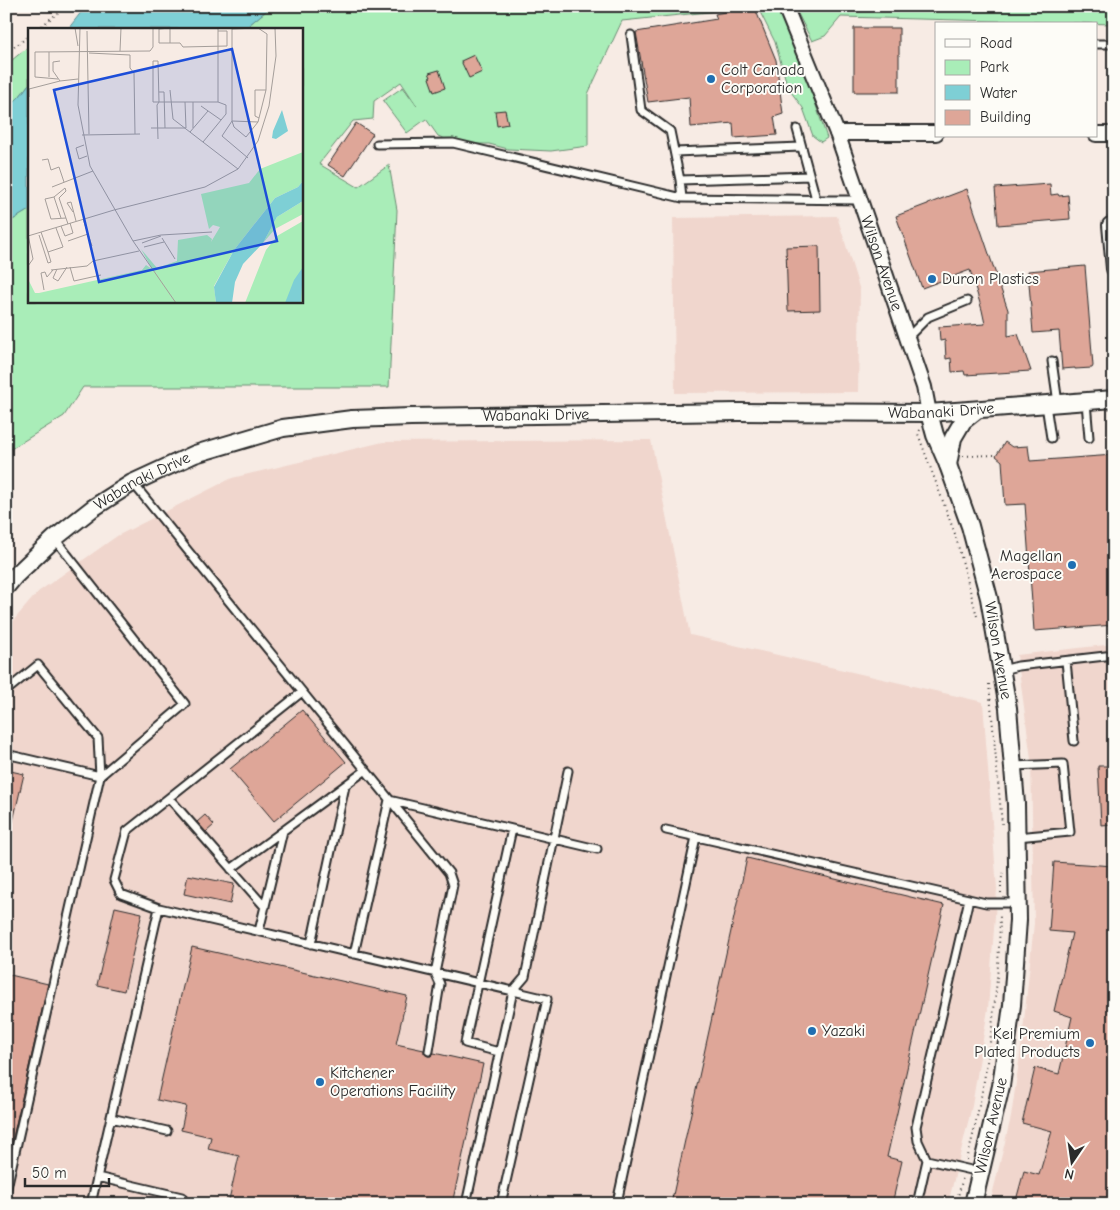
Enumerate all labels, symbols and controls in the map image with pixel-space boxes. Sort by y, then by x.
legend [935,22,1098,138]
inset map [28,28,302,302]
text: Road [980,34,1012,52]
text: Park [980,58,1009,76]
place label: Colt Canada Corporation [721,61,805,97]
marker: Colt Canada Corporation [705,73,717,85]
text: Water [980,84,1017,102]
text: Building [980,108,1031,126]
street label: Wilson Avenue [857,214,906,313]
place label: Duron Plastics [942,270,1039,288]
marker: Duron Plastics [926,273,938,285]
street label: Wabanaki Drive [888,399,995,422]
street label: Wabanaki Drive [483,405,589,425]
street label: Wabanaki Drive [91,448,193,514]
place label: Magellan Aerospace [991,547,1062,583]
marker: Magellan Aerospace [1066,559,1078,571]
street label: Wilson Avenue [981,600,1015,701]
place label: Yazaki [822,1022,865,1040]
marker: Yazaki [806,1025,818,1037]
place label: Kei Premium Plated Products [974,1025,1080,1061]
marker: Kei Premium Plated Products [1084,1037,1096,1049]
place label: Kitchener Operations Facility [330,1064,456,1100]
marker: Kitchener Operations Facility [314,1076,326,1088]
street label: Wilson Avenue [971,1076,1011,1176]
north arrow [1048,1138,1098,1188]
scale bar [25,1155,109,1187]
text: 50 m [32,1164,67,1182]
text: N [1063,1165,1076,1183]

